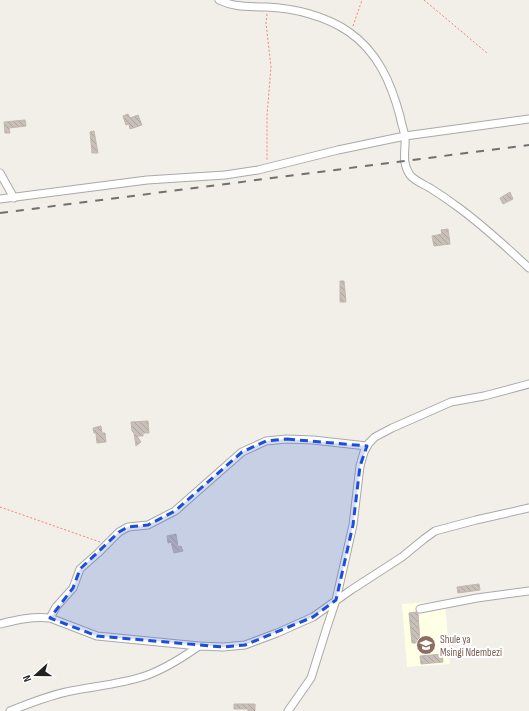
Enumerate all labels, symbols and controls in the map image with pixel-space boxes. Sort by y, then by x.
place label: Shule ya Msingi Ndembezi [440,633,502,659]
school or university icon: Shule ya Msingi Ndembezi [415,634,437,656]
north arrow [16,655,56,695]
text: N [20,673,34,683]

